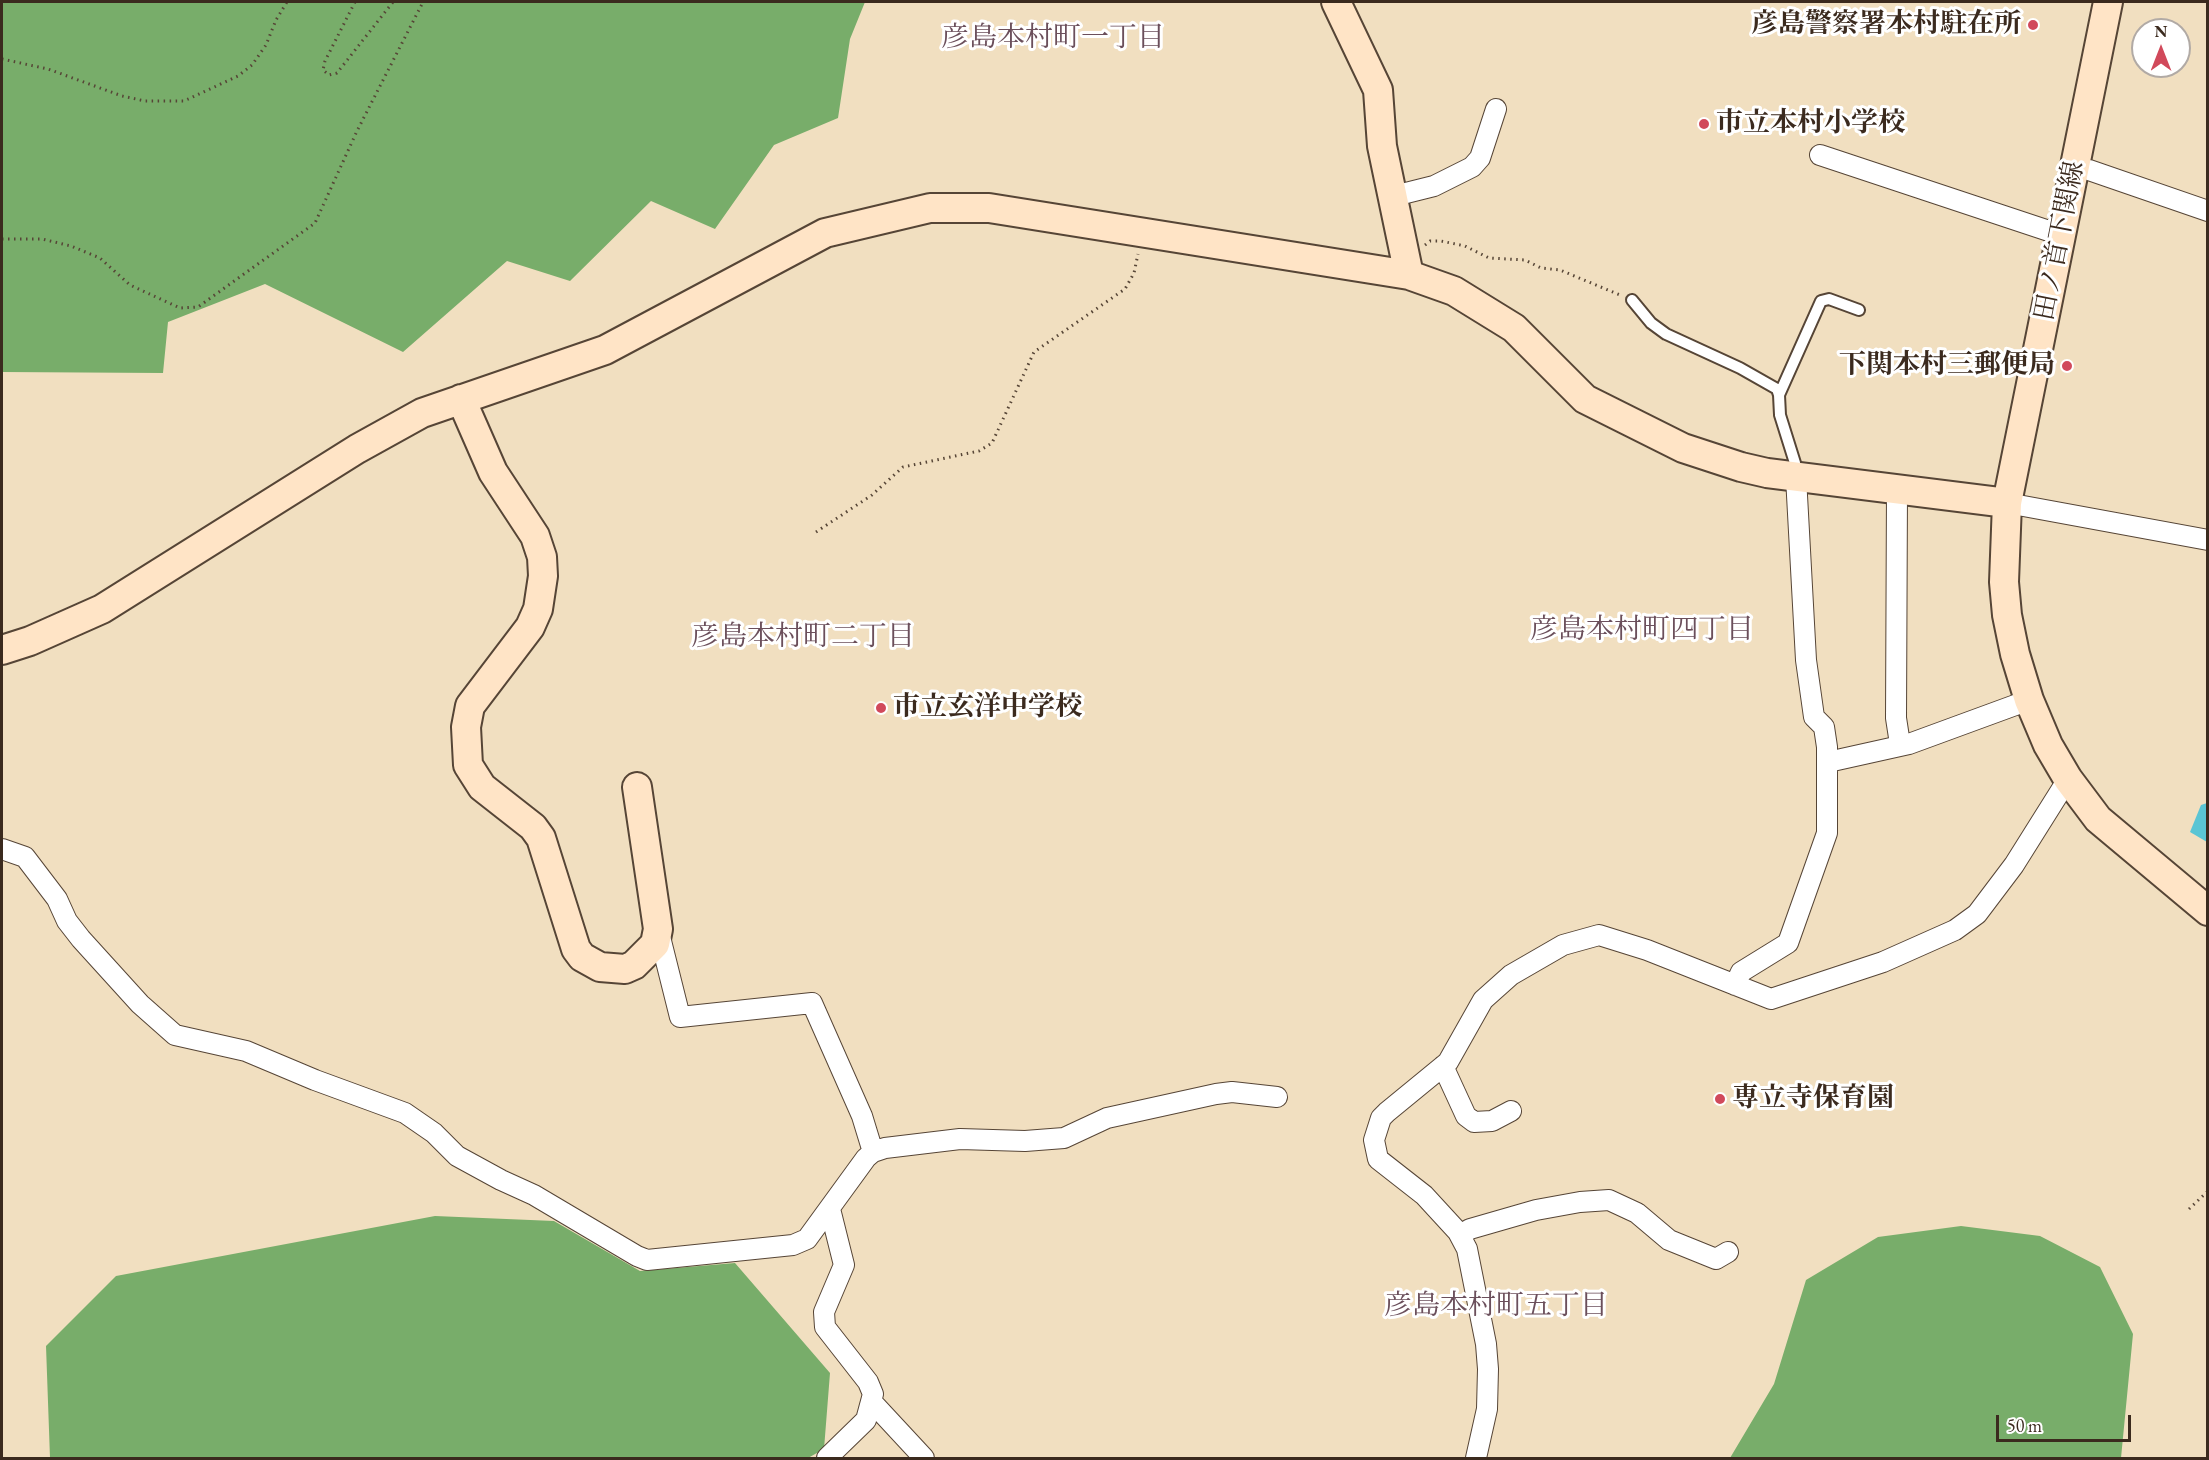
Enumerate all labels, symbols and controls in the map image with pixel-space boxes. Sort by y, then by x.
place label: 彦島警察署本村駐在所 [1751,9,2021,41]
marker: 彦島警察署本村駐在所 [2026,18,2040,32]
north arrow [2131,18,2191,78]
district label: 彦島本村町一丁目 [941,21,1165,55]
text: N [2155,21,2167,42]
place label: 市立本村小学校 [1716,108,1905,140]
marker: 市立本村小学校 [1697,117,1711,131]
street label: 田ノ首下関線 [2029,158,2091,324]
place label: 下関本村三郵便局 [1839,350,2055,382]
marker: 下関本村三郵便局 [2060,359,2074,373]
district label: 彦島本村町四丁目 [1530,613,1754,647]
district label: 彦島本村町二丁目 [691,620,915,654]
place label: 市立玄洋中学校 [893,692,1082,724]
marker: 市立玄洋中学校 [874,701,888,715]
place label: 専立寺保育園 [1732,1083,1894,1115]
marker: 専立寺保育園 [1713,1092,1727,1106]
district label: 彦島本村町五丁目 [1384,1289,1608,1323]
scale bar [1999,1403,2134,1441]
text: 50 m [2007,1414,2042,1437]

